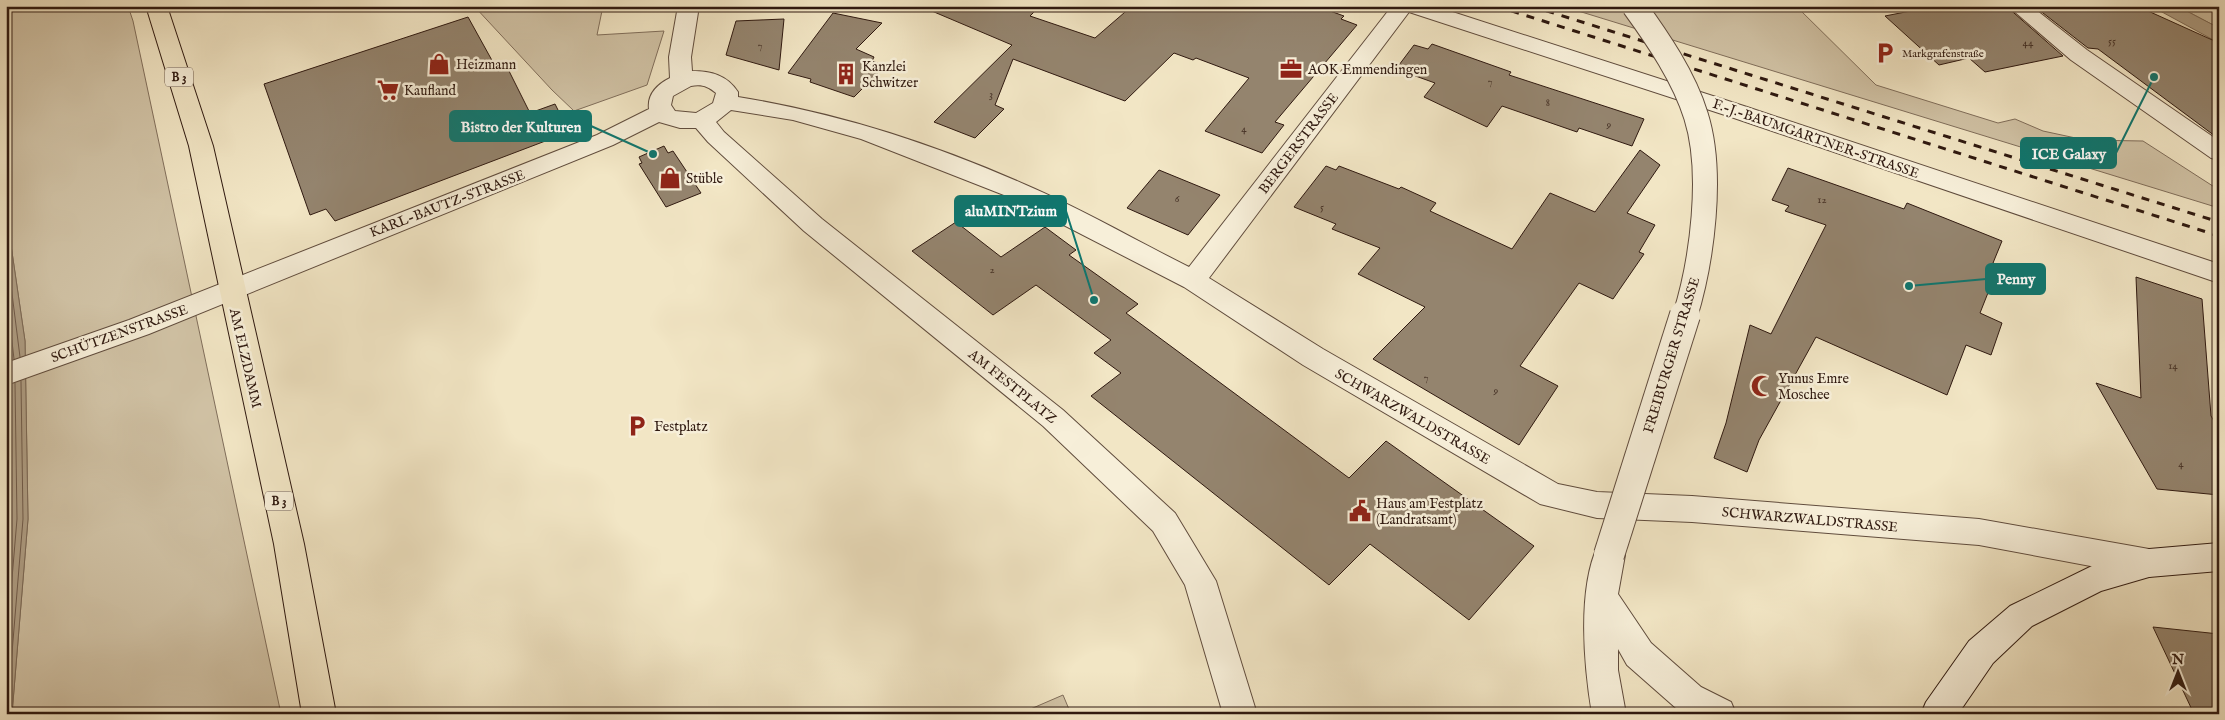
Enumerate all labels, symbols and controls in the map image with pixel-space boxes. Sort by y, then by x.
house number: 55 [2108,34,2116,48]
house number: 44 [2023,36,2034,50]
house number: 7 [757,39,763,53]
parking icon: Markgrafenstraße [1872,40,1898,66]
place label: Markgrafenstraße [1902,47,1984,61]
shop icon: Heizmann [426,51,452,77]
place label: Heizmann [456,56,517,74]
office icon: AOK Emmendingen [1278,56,1304,82]
place label: Kanzlei Schwitzer [862,58,918,92]
building icon: Kanzlei Schwitzer [833,61,859,87]
place label: AOK Emmendingen [1307,61,1428,79]
road number: B 3 [165,68,193,86]
house number: 7 [1487,75,1493,89]
supermarket icon: Kaufland [375,77,401,103]
place label: Kaufland [404,82,456,100]
house number: 3 [989,88,993,102]
street label: BERGERSTRASSE [1255,89,1343,198]
street label: F.-J.-BAUMGARTNER-STRASSE [1710,95,1922,183]
house number: 8 [1546,96,1550,110]
callout: Bistro der Kulturen [450,111,591,141]
text: Bistro der Kulturen [461,118,581,137]
house number: 9 [1606,118,1612,132]
house number: 4 [1241,122,1247,136]
callout: ICE Galaxy [2021,138,2116,168]
text: ICE Galaxy [2032,145,2107,164]
shop icon: Stüble [657,165,683,191]
street label: KARL-BAUTZ-STRASSE [367,166,528,242]
place label: Stüble [686,170,723,188]
house number: 6 [1175,192,1180,206]
house number: 12 [1817,193,1827,207]
callout: aluMINTzium [955,196,1066,226]
house number: 5 [1320,200,1324,214]
text: aluMINTzium [965,202,1057,221]
house number: 2 [989,263,995,277]
callout: Penny [1986,264,2045,294]
text: Penny [1997,270,2036,289]
street label: FREIBURGER STRASSE [1640,275,1704,436]
street label: SCHÜTZENSTRASSE [48,300,191,367]
street label: AM ELZDAMM [225,306,265,410]
street label: AM FESTPLATZ [964,345,1060,428]
house number: 14 [2168,359,2178,373]
street label: SCHWARZWALDSTRASSE [1332,365,1494,469]
place label: Yunus Emre Moschee [1778,370,1849,404]
house number: 7 [1423,371,1429,385]
mosque icon: Yunus Emre Moschee [1749,373,1775,399]
house number: 9 [1493,384,1499,398]
parking icon: Festplatz [624,413,650,439]
place label: Festplatz [654,418,708,436]
house number: 4 [2178,457,2184,471]
road number: B 3 [265,492,293,511]
place label: Haus am Festplatz (Landratsamt) [1376,495,1483,529]
public building icon: Haus am Festplatz (Landratsamt) [1347,498,1373,524]
street label: SCHWARZWALDSTRASSE [1721,503,1899,537]
north arrow [2152,648,2202,698]
text: N [2171,651,2184,669]

